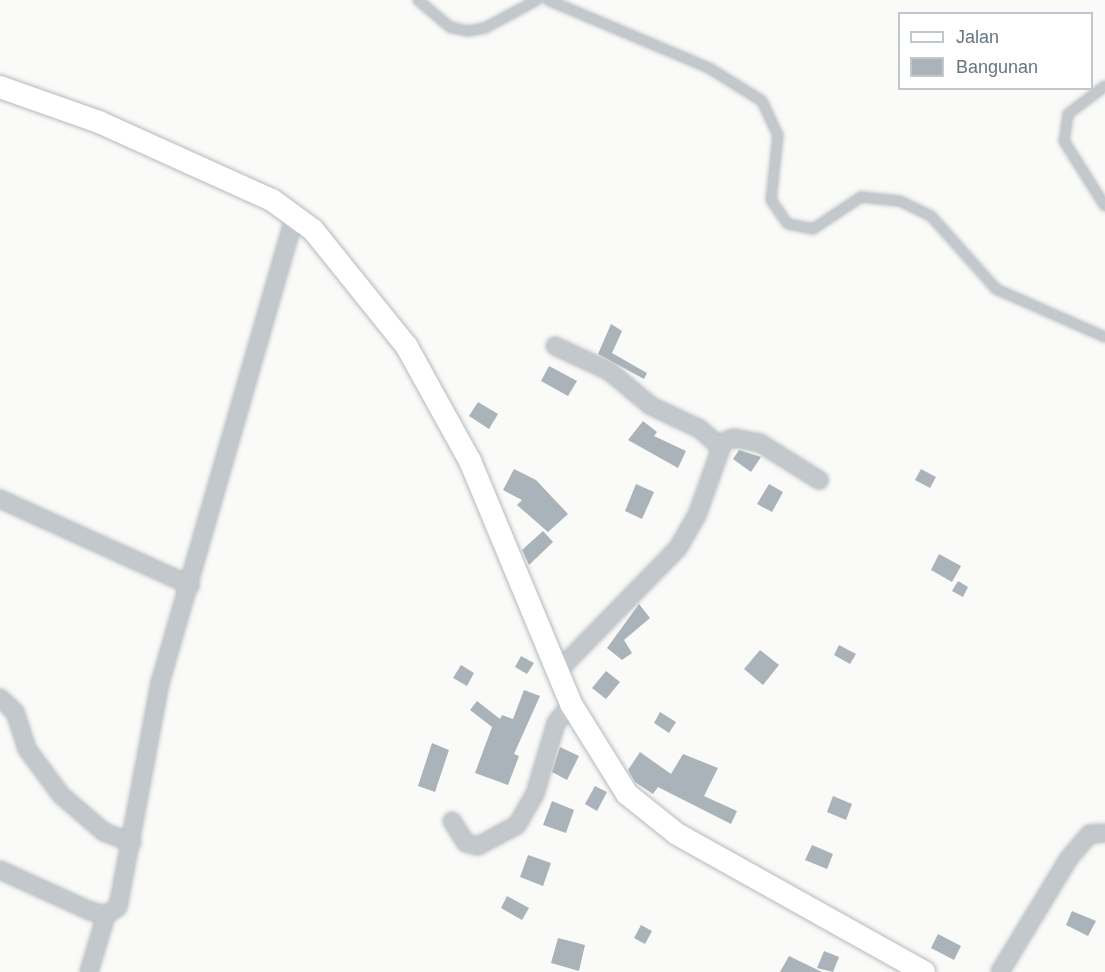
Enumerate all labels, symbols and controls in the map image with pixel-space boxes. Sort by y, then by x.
legend [898,12,1093,90]
text: Jalan [956,27,999,47]
text: Bangunan [956,57,1038,77]

